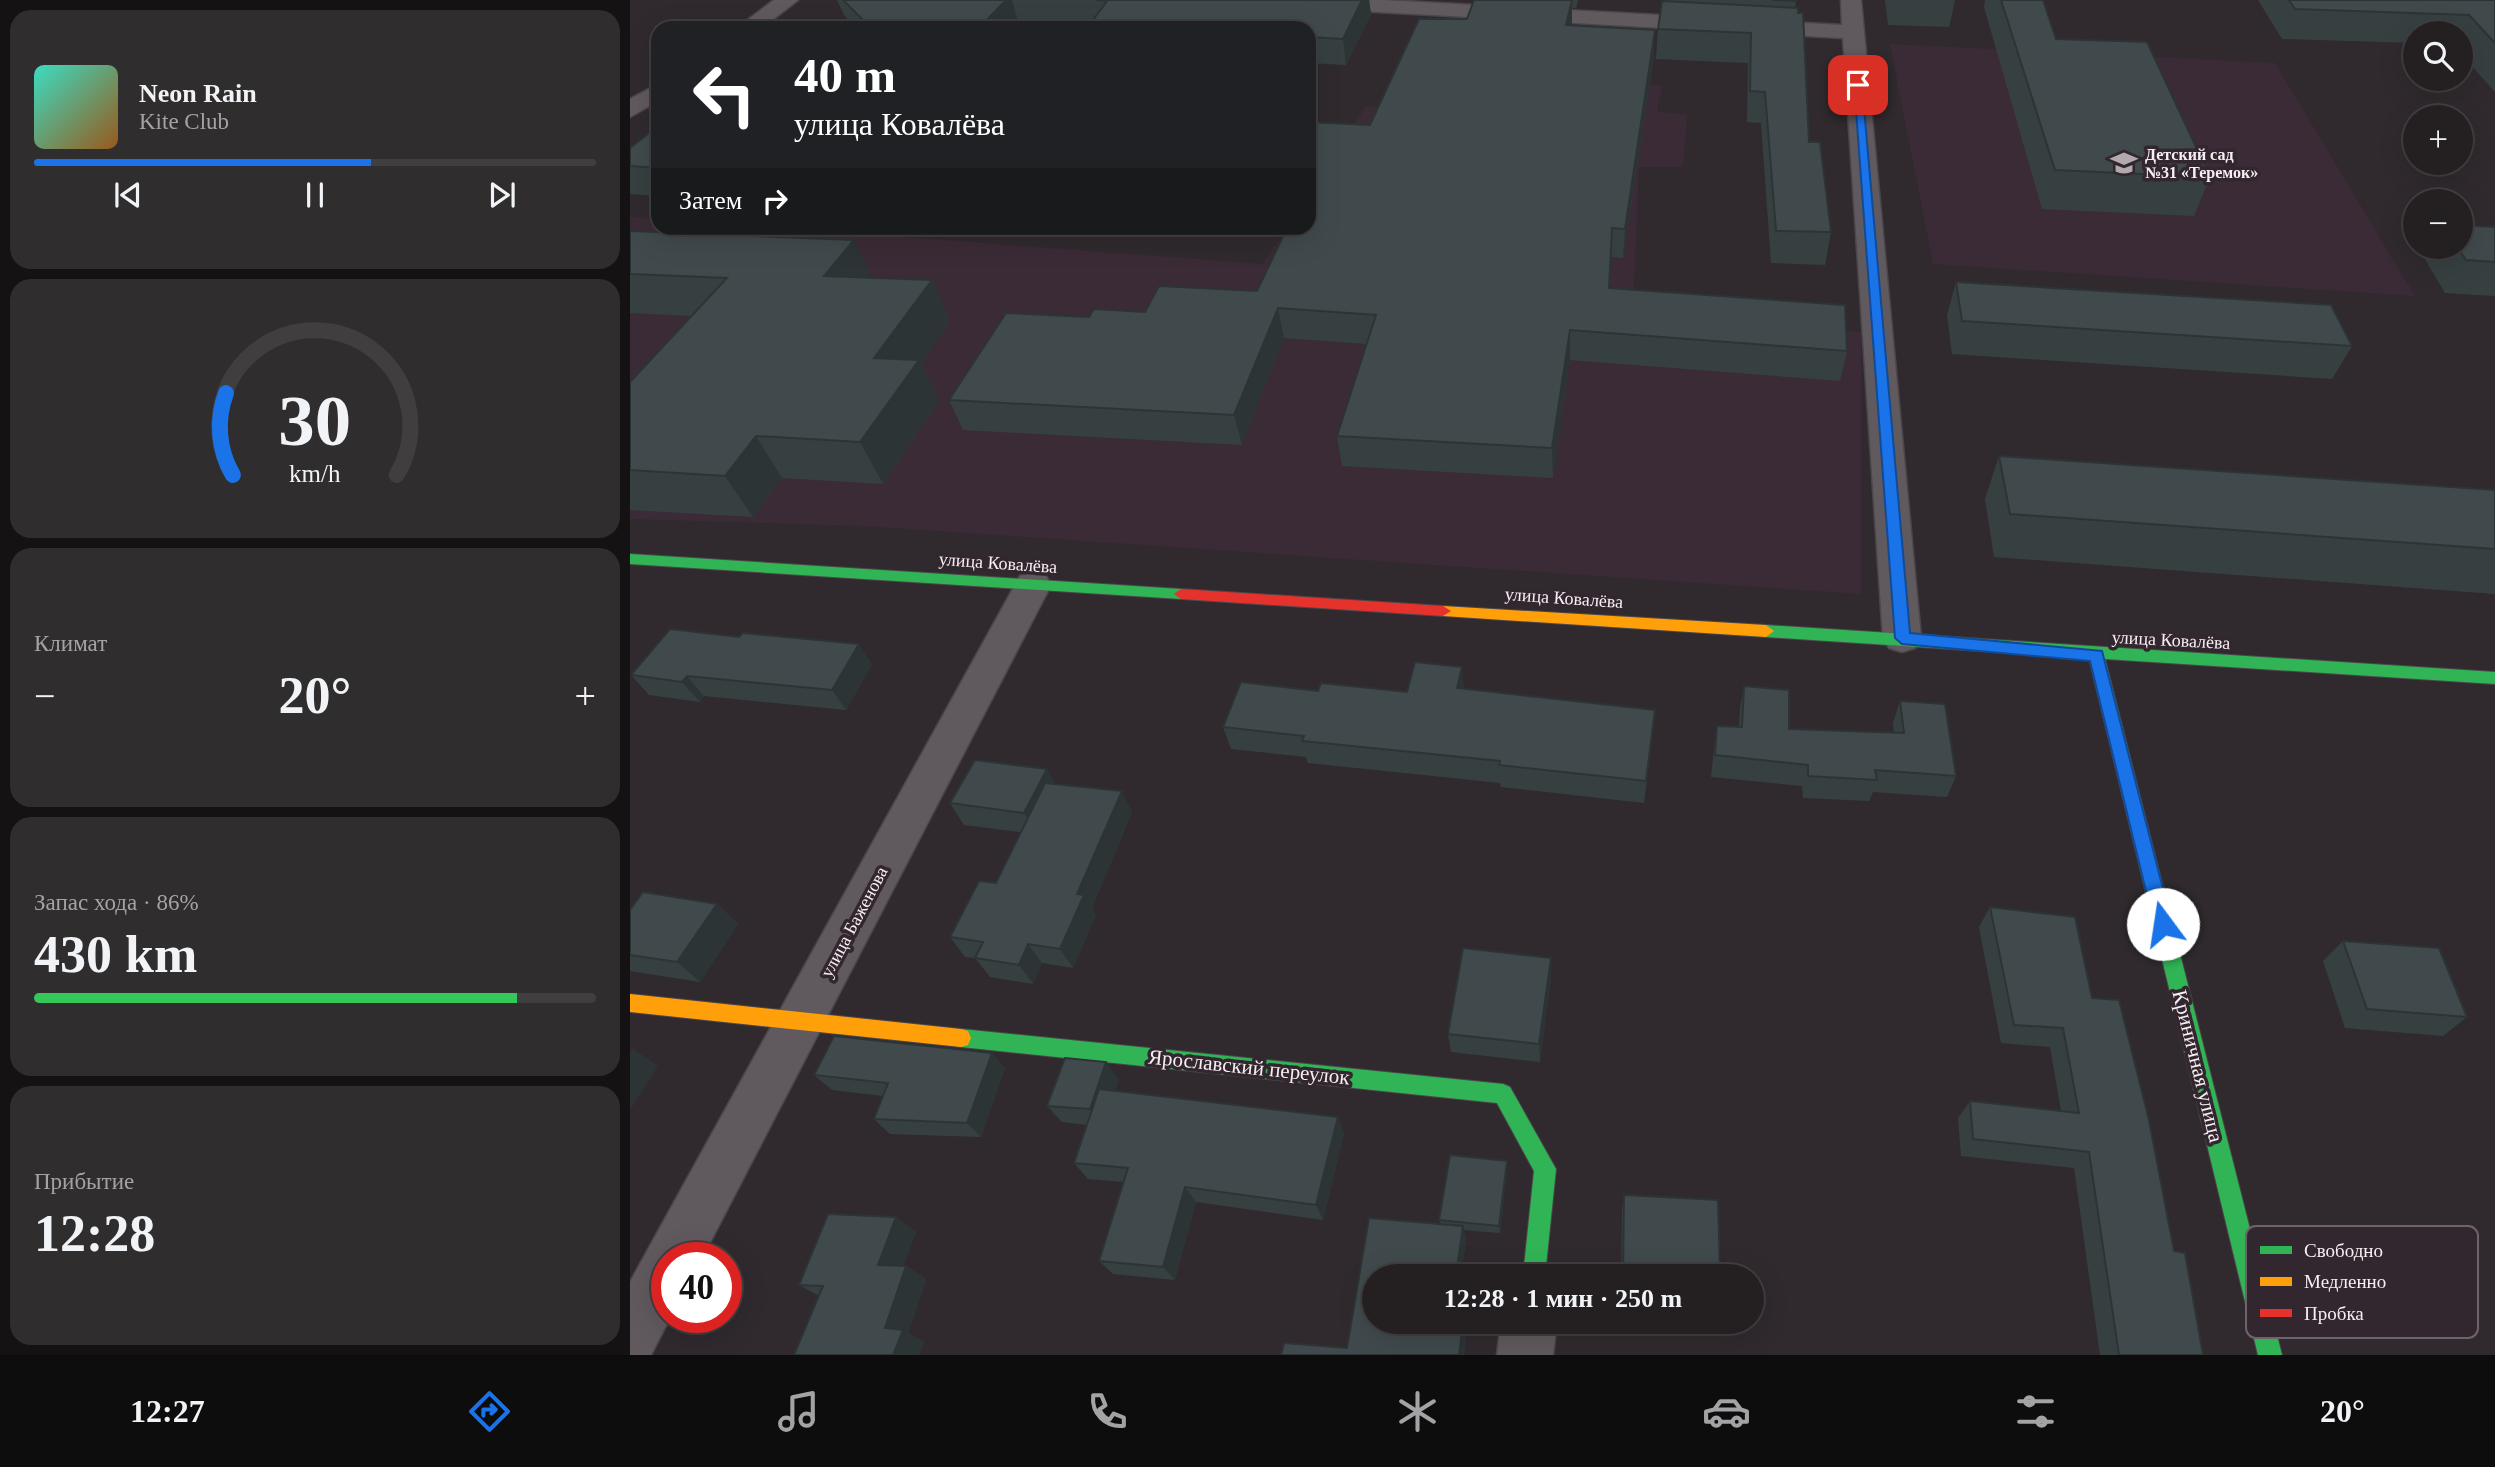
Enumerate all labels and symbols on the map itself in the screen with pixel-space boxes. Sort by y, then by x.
pin [1828,55,1888,115]
place label: Детский сад №31 «Теремок» [2145,146,2258,182]
school or university icon: Детский сад №31 «Теремок» [2109,148,2139,178]
street label: улица Ковалёва [938,549,1058,577]
street label: улица Ковалёва [1504,584,1624,612]
street label: улица Ковалёва [2111,627,2231,653]
street label: улица Баженова [816,863,892,981]
position arrow [2126,887,2200,961]
street label: Криничная улица [2167,987,2229,1145]
street label: Ярославский переулок [1147,1044,1352,1090]
legend [2246,1226,2478,1338]
text: Свободно [2304,1240,2383,1261]
speed limit sign: 40 [651,1242,742,1333]
text: Медленно [2304,1271,2386,1292]
text: Пробка [2304,1303,2364,1324]

